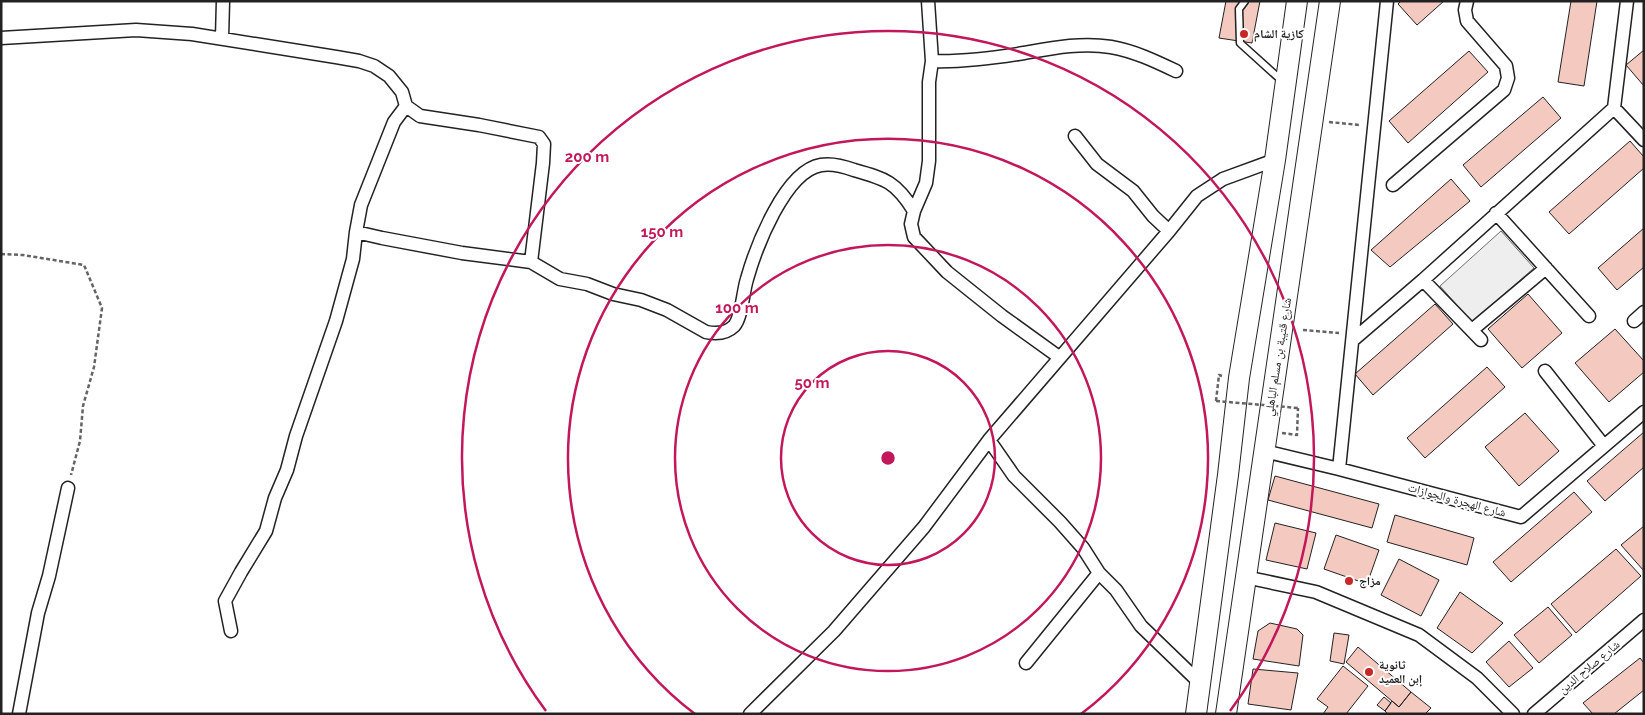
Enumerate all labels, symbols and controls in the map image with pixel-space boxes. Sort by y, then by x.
place label: كازية الشام [1254,27,1304,42]
marker: كازية الشام [1238,28,1250,40]
text: 200 m [565,148,609,166]
text: 150 m [641,223,683,241]
street label: شارع قتيبة بن مسلم الباهلي [1262,297,1297,418]
text: 100 m [715,299,759,317]
text: 50 m [794,374,830,392]
centre of rings [879,449,897,467]
street label: شارع الهجرة والجوازات [1406,480,1508,521]
place label: مزاج [1359,574,1381,589]
marker: مزاج [1343,575,1355,587]
street label: شارع صلاح الدين [1556,637,1623,697]
place label: ثانوية إبن العميد [1379,658,1422,687]
marker: ثانوية إبن العميد [1363,666,1375,678]

